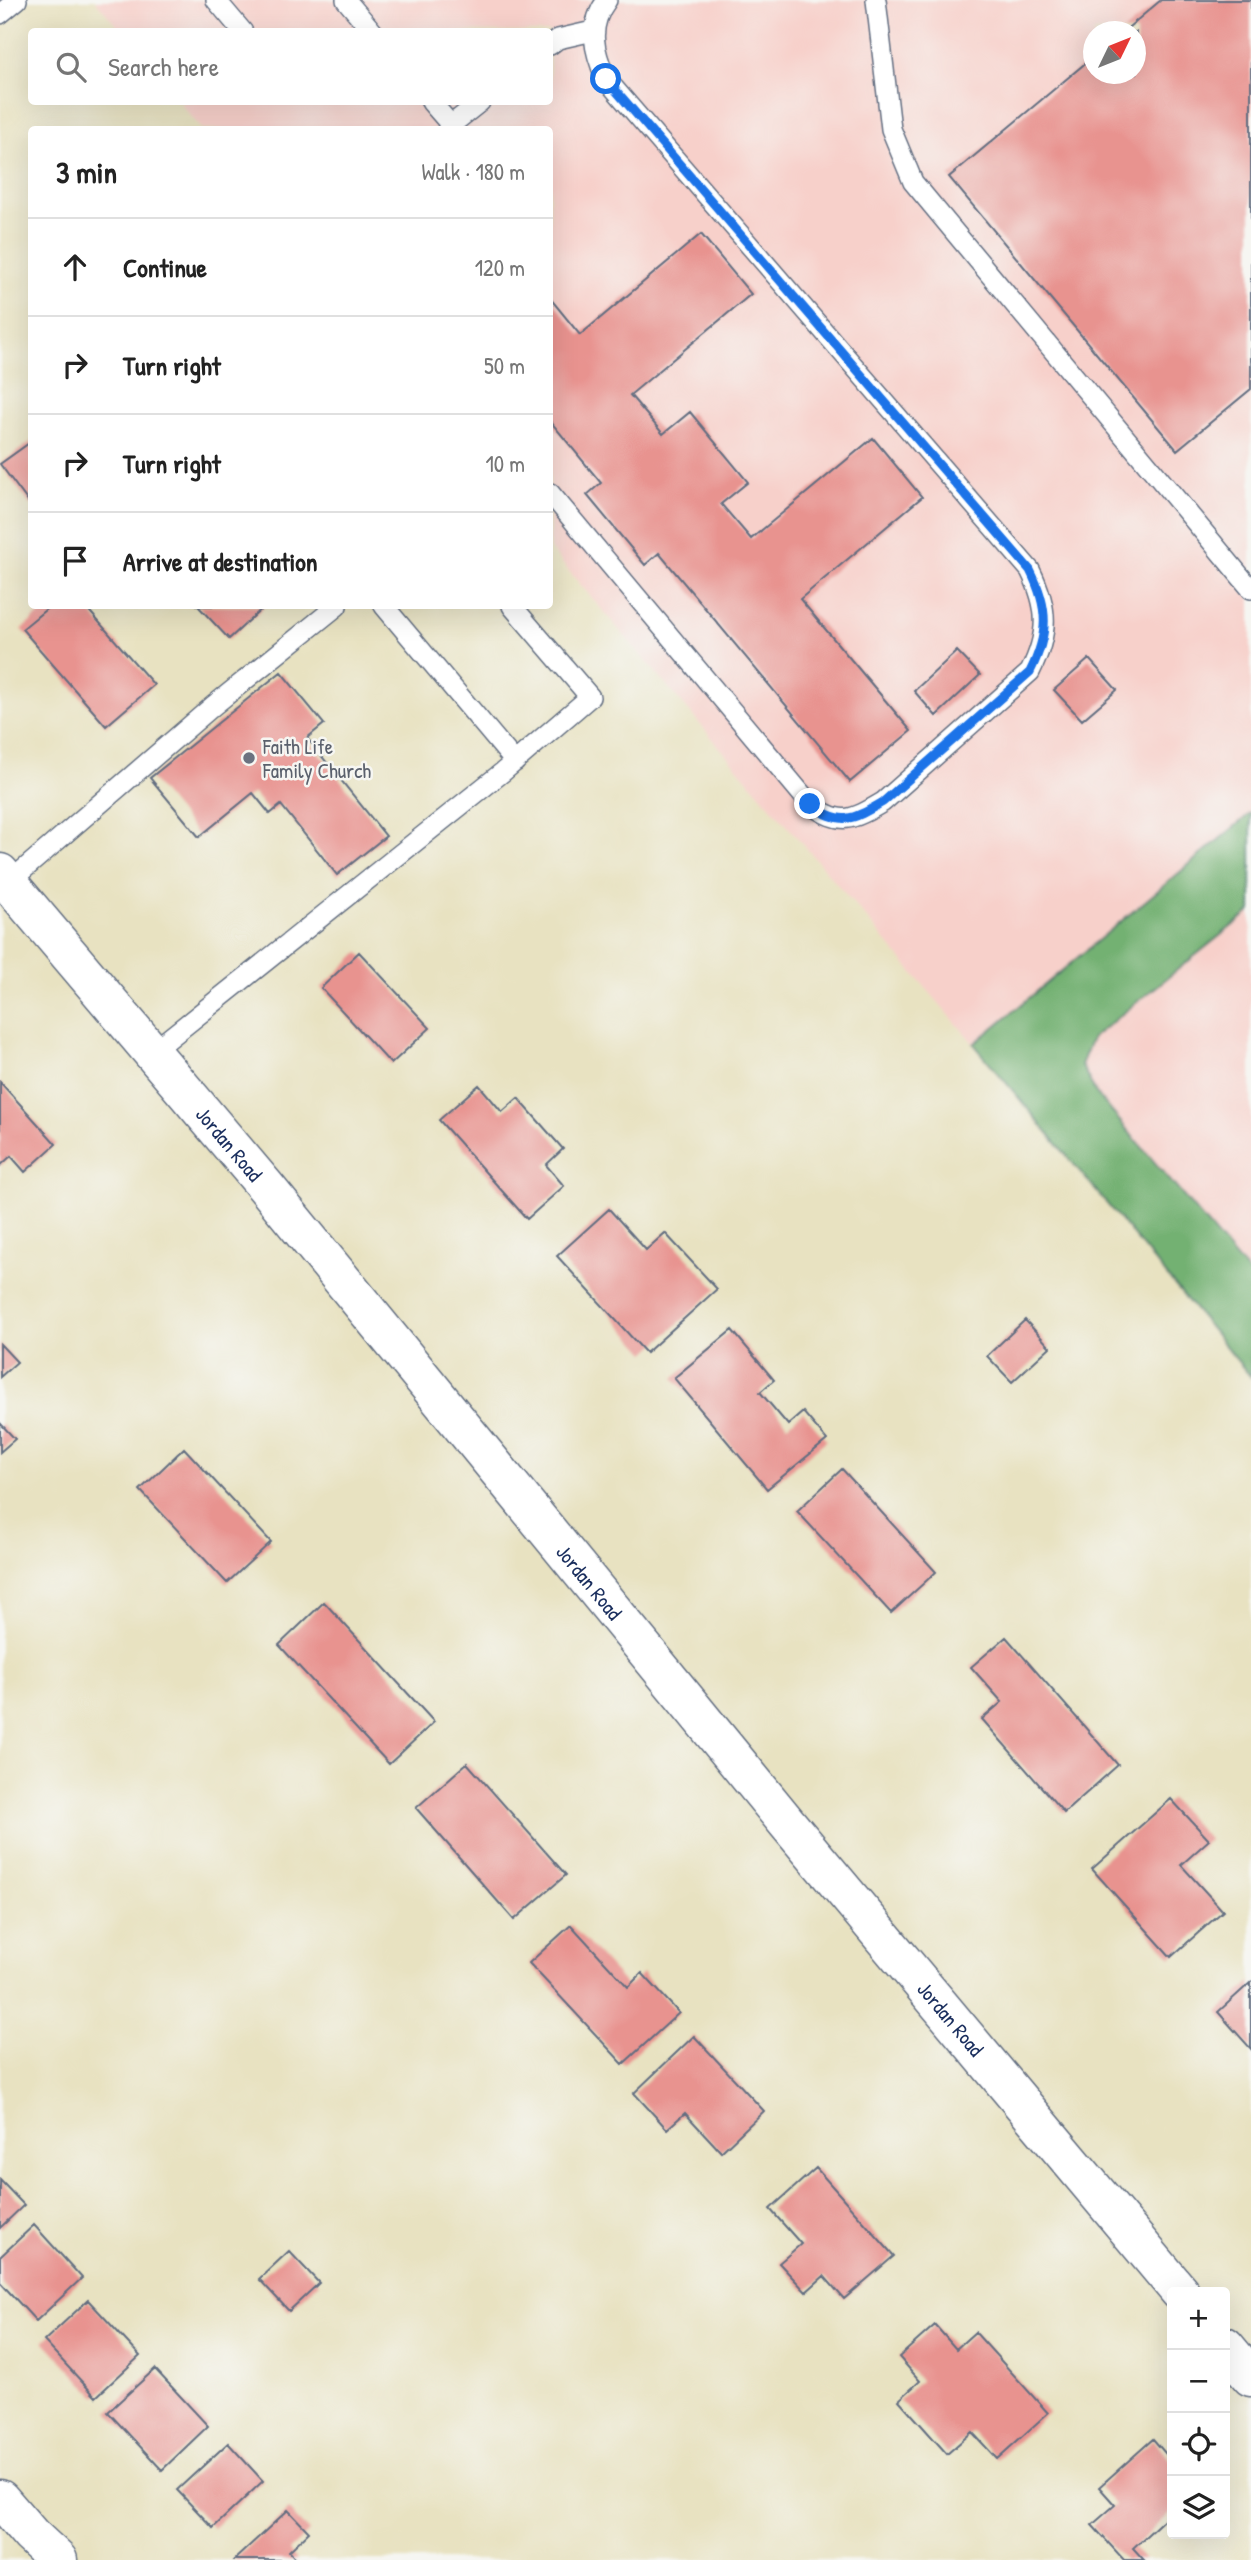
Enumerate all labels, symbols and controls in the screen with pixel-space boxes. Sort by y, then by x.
north arrow [1083,21,1146,84]
search box [28,28,553,105]
icon: search [52,48,90,86]
text: Search here [108,49,219,84]
route start [590,63,621,94]
text: 3 min [56,152,117,192]
text: Walk · 180 m [421,156,525,187]
icon: ahead [56,248,94,286]
text: Continue [123,250,207,285]
text: 120 m [475,252,525,283]
icon: right [56,346,94,384]
text: Turn right [123,348,221,383]
text: 50 m [484,350,525,381]
icon: right [56,444,94,482]
text: Turn right [123,446,221,481]
text: 10 m [485,448,525,479]
icon: arrive [56,542,94,580]
text: Arrive at destination [123,544,318,579]
place label: Faith Life Family Church [262,732,371,785]
marker: Faith Life Family Church [241,750,257,766]
route end [794,788,825,819]
street label: Jordan Road [189,1100,269,1187]
street label: Jordan Road [550,1538,629,1626]
street label: Jordan Road [911,1975,991,2062]
map controls [1167,2287,1230,2539]
button: + [1167,2287,1230,2350]
button: − [1167,2350,1230,2413]
button: locate [1167,2413,1230,2476]
button: layers [1167,2476,1230,2539]

